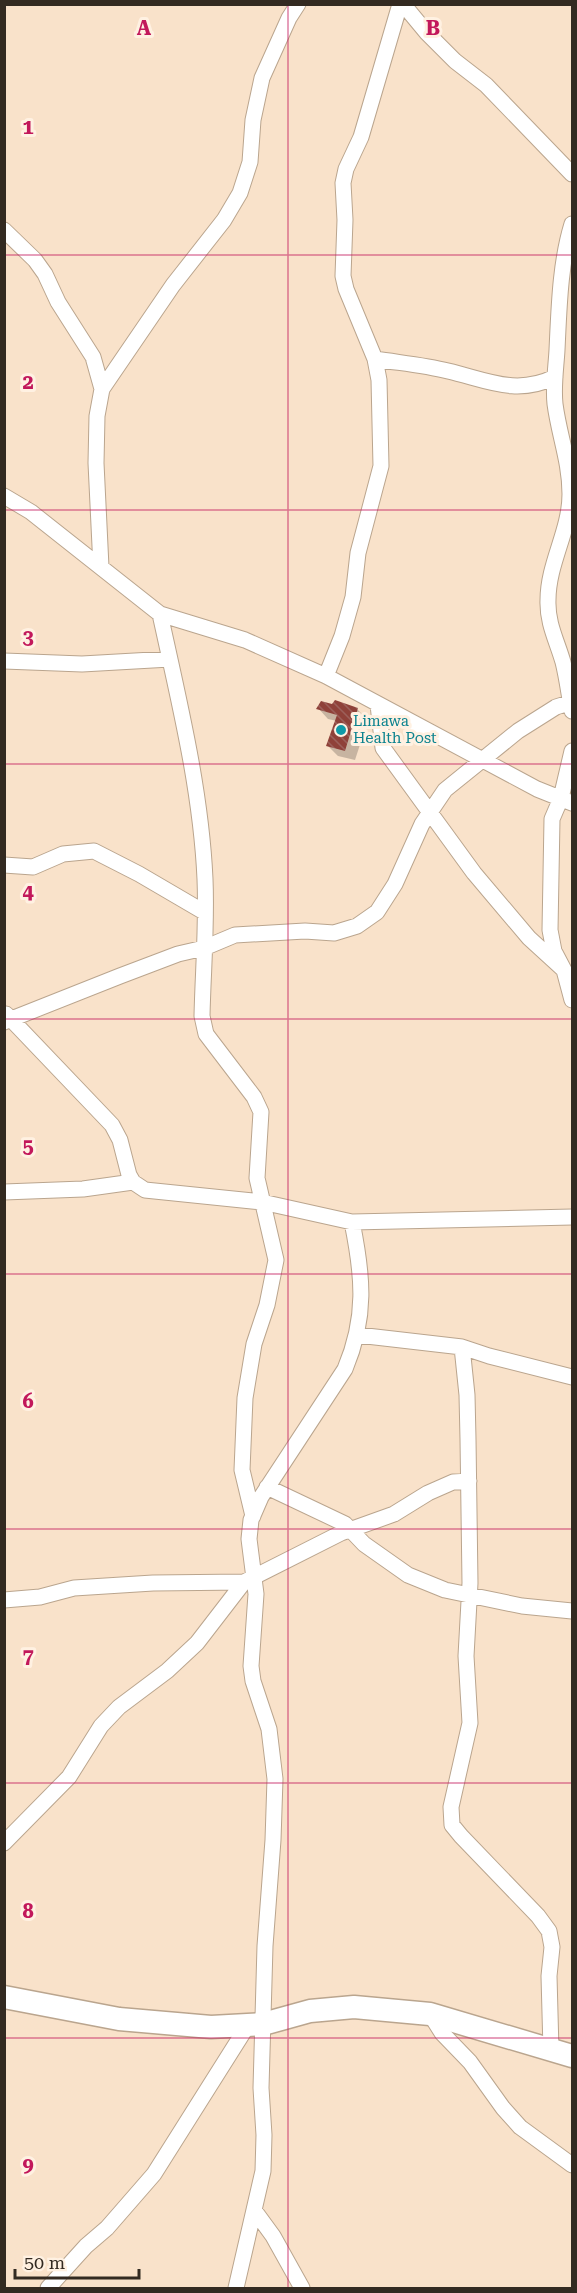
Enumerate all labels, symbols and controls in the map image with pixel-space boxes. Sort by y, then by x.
text: A [137,16,152,40]
text: B [426,16,440,40]
text: 1 [22,115,34,139]
text: 2 [22,370,34,394]
text: 3 [22,625,34,649]
place label: Limawa Health Post [353,712,437,747]
marker: Limawa Health Post [334,723,348,737]
text: 4 [22,880,34,904]
text: 5 [22,1134,34,1158]
text: 6 [22,1389,34,1413]
text: 7 [22,1644,34,1668]
text: 8 [22,1899,34,1923]
text: 9 [22,2153,34,2177]
scale bar [15,2242,140,2280]
text: 50 m [24,2252,65,2273]

